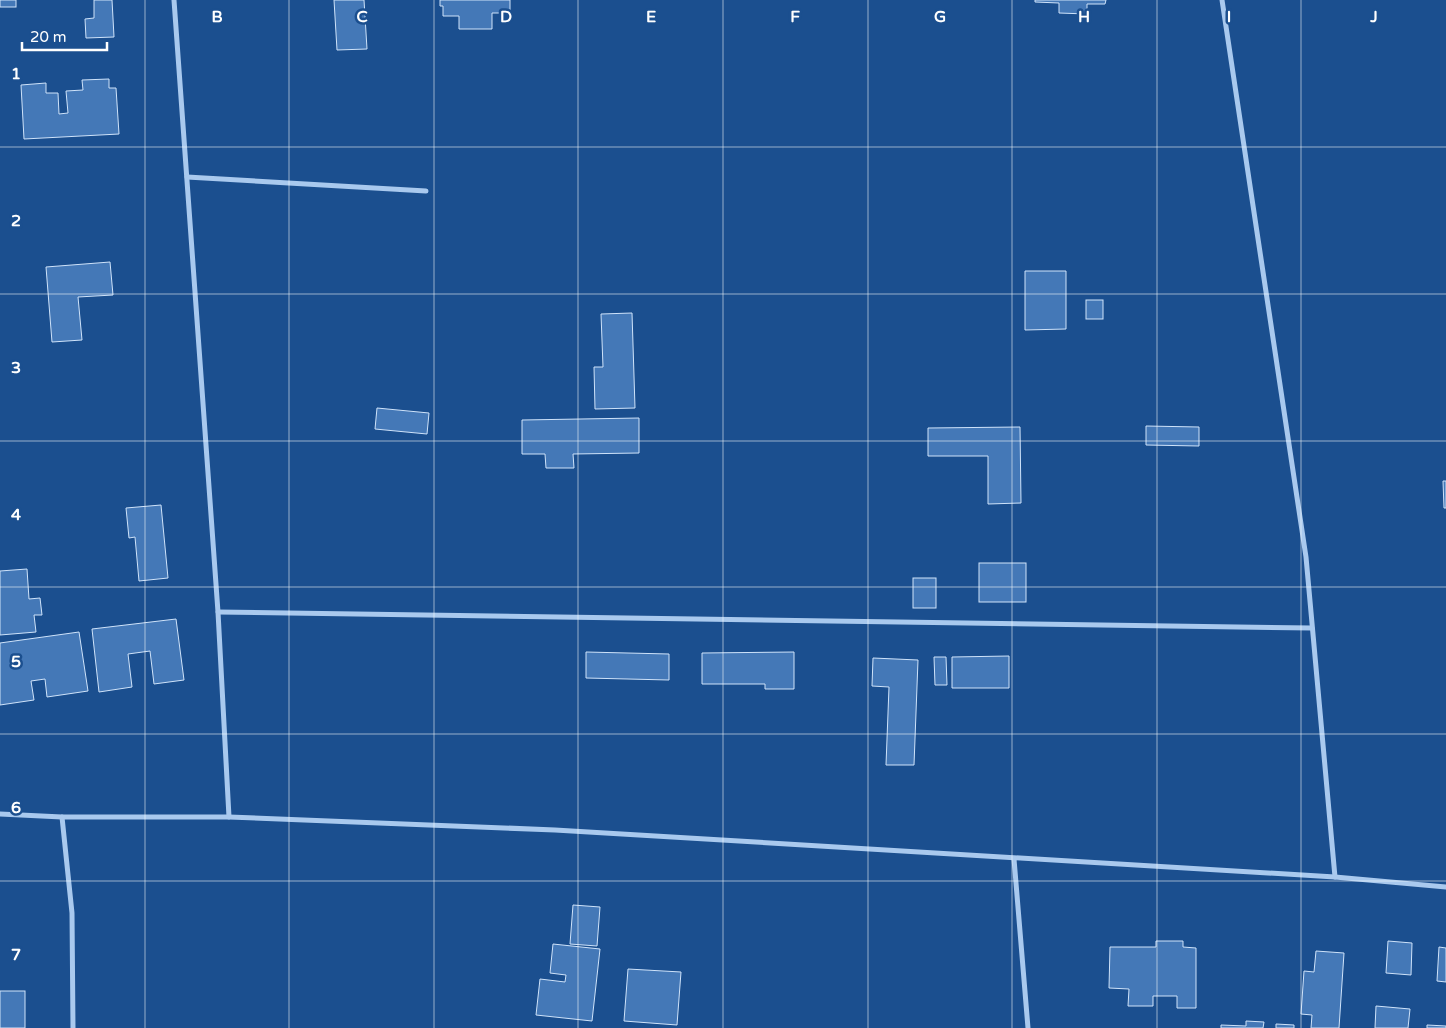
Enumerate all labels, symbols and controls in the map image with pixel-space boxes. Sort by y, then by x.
text: B [211,7,223,27]
text: C [356,7,368,27]
text: D [500,7,512,27]
text: E [646,7,656,27]
text: F [790,7,800,27]
text: G [934,7,946,27]
text: H [1078,7,1090,27]
text: I [1227,7,1231,27]
text: J [1369,7,1378,27]
scale bar [22,20,108,52]
text: 20 m [30,28,67,46]
text: 1 [11,64,21,84]
text: 2 [11,211,21,231]
text: 3 [11,358,21,378]
text: 4 [11,505,21,525]
text: 5 [11,652,21,672]
text: 6 [11,798,21,818]
text: 7 [11,945,21,965]

